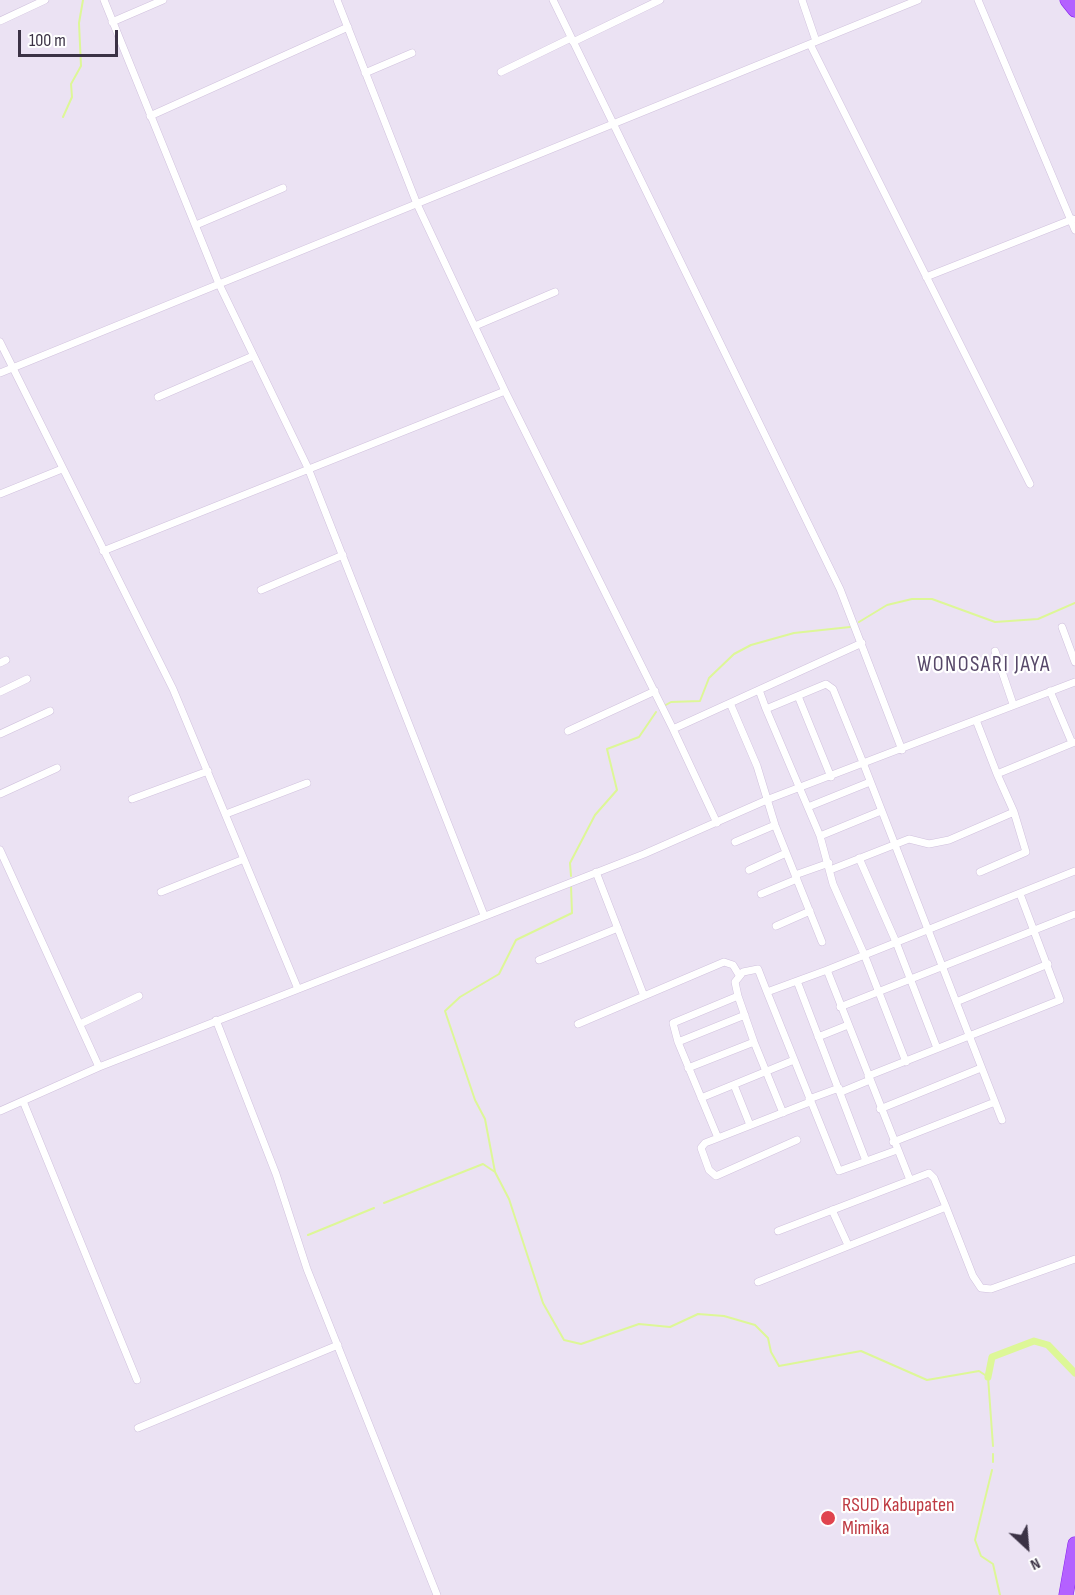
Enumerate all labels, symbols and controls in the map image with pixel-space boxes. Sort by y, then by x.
scale bar [21,18,122,56]
text: 100 m [29,30,66,51]
district label: WONOSARI JAYA [917,652,1051,678]
place label: RSUD Kabupaten Mimika [842,1494,955,1541]
marker: RSUD Kabupaten Mimika [819,1509,837,1527]
north arrow [997,1517,1057,1577]
text: N [1027,1553,1043,1574]

